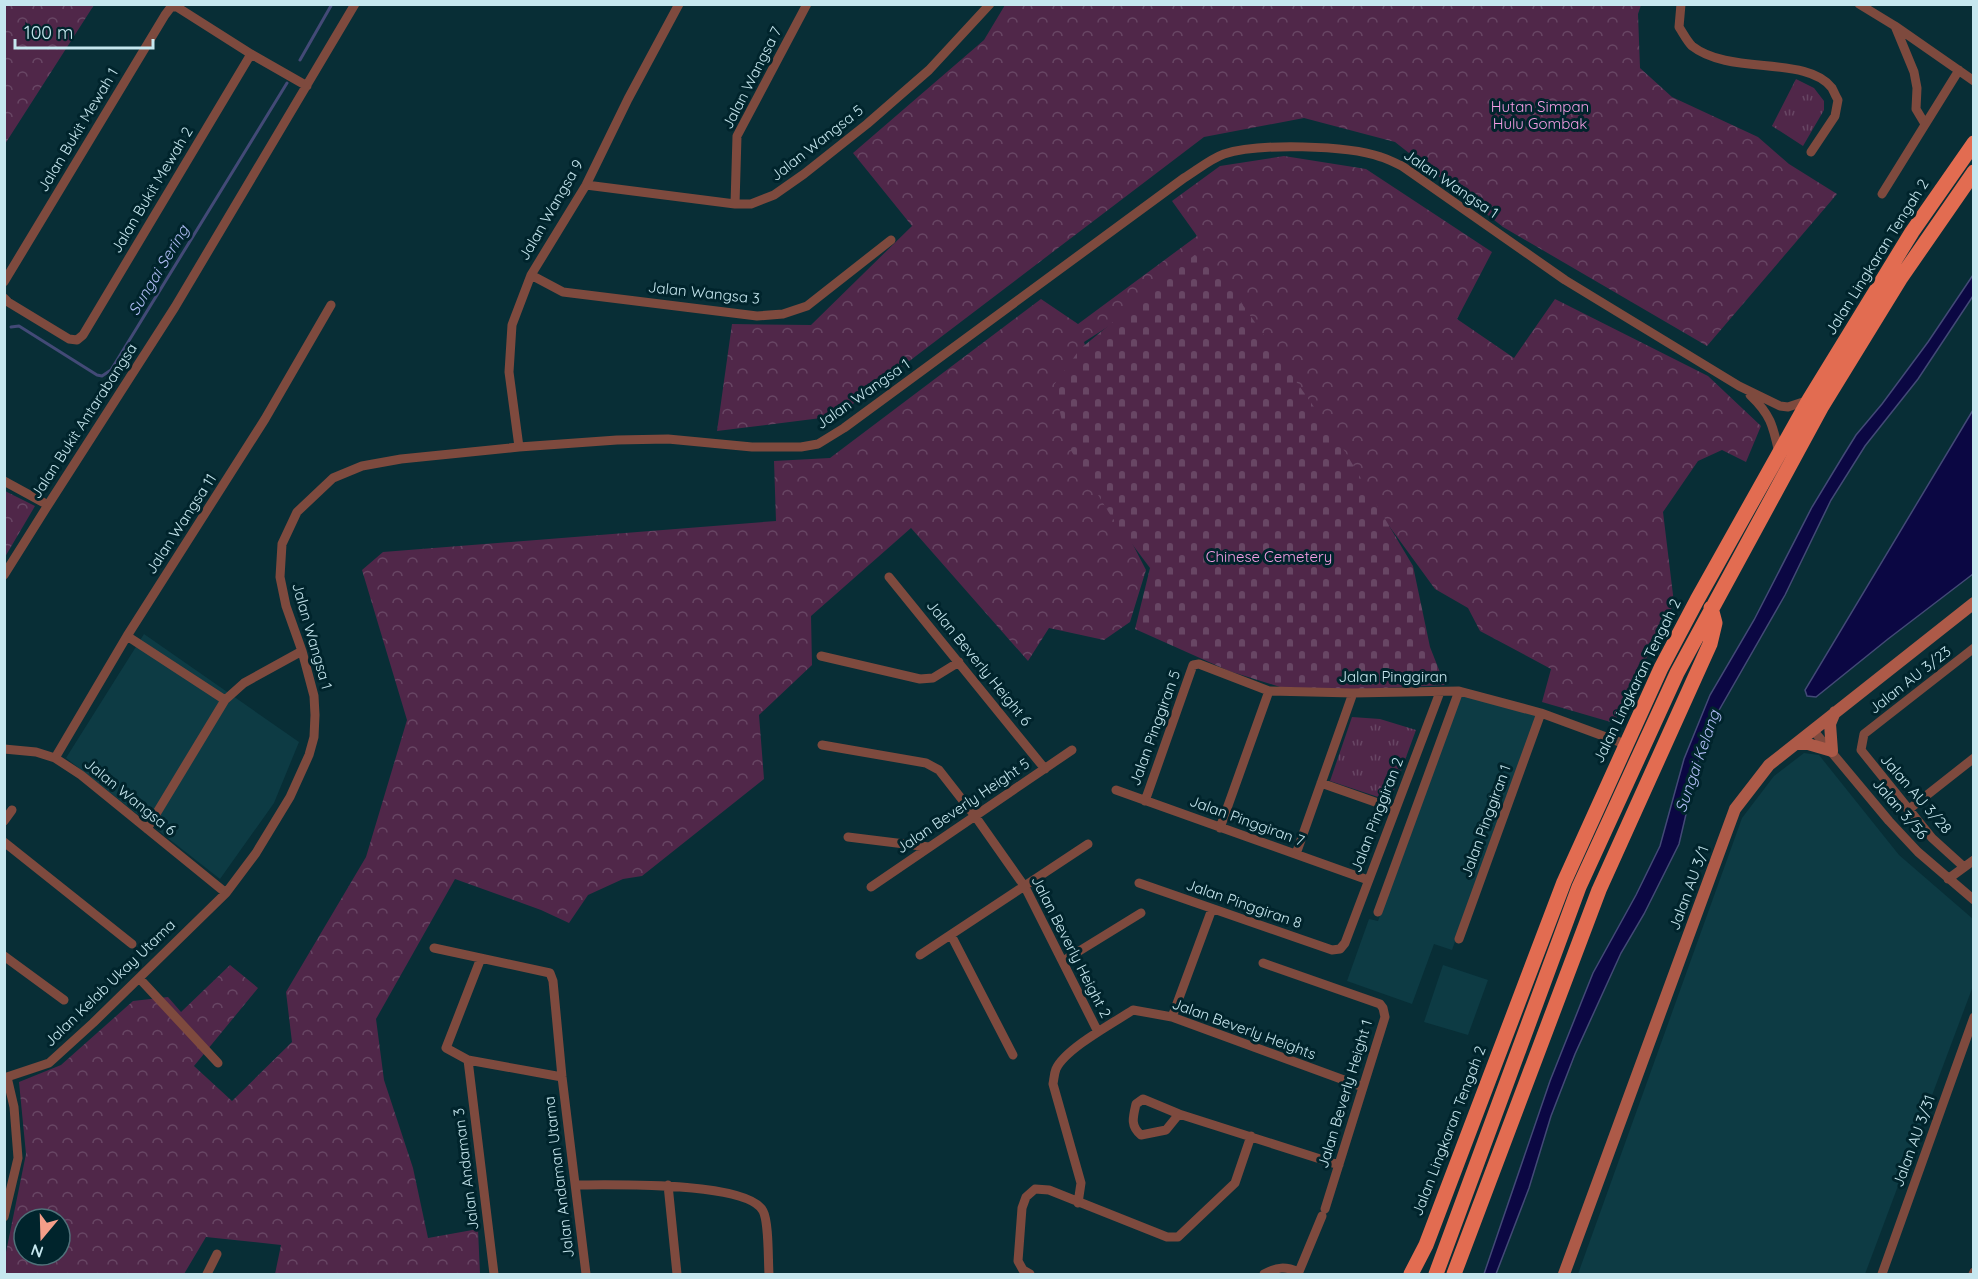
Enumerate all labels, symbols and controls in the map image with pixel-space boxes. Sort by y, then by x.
scale bar [15,12,153,50]
text: 100 m [24,21,73,44]
street label: Jalan Wangsa 7 [718,23,786,132]
street label: Jalan Bukit Mewah 1 [33,64,122,195]
park label: Hutan Simpan Hulu Gombak [1491,97,1589,133]
street label: Jalan Wangsa 5 [766,100,867,185]
street label: Jalan Bukit Mewah 2 [106,123,197,256]
street label: Jalan Wangsa 1 [1400,145,1502,222]
street label: Jalan Wangsa 9 [514,156,587,263]
street label: Jalan Lingkaran Tengah 2 [1821,175,1932,338]
water label: Sungai Sering [123,220,193,319]
street label: Jalan Wangsa 3 [647,277,761,308]
street label: Jalan Bukit Antarabangsa [26,340,141,502]
street label: Jalan Wangsa 1 [812,354,913,433]
street label: Jalan Wangsa 11 [141,470,220,577]
park label: Chinese Cemetery [1206,547,1332,566]
street label: Jalan Wangsa 1 [288,580,337,691]
street label: Jalan Beverly Height 6 [923,596,1036,730]
street label: Jalan Lingkaran Tengah 2 [1588,596,1685,766]
street label: Jalan AU 3/23 [1865,642,1955,718]
street label: Jalan Pinggiran [1338,667,1448,686]
street label: Jalan Pinggiran 5 [1125,668,1184,788]
water label: Sungai Kelang [1670,706,1724,815]
street label: Jalan AU 3/28 [1877,750,1956,837]
street label: Jalan Wangsa 6 [81,754,180,839]
street label: Jalan Beverly Height 5 [892,754,1033,857]
street label: Jalan Pinggiran 2 [1346,755,1407,875]
street label: Jalan Pinggiran 1 [1456,762,1515,880]
street label: Jalan 3/56 [1869,774,1932,843]
street label: Jalan Pinggiran 7 [1187,791,1307,850]
street label: Jalan AU 3/1 [1664,843,1713,933]
street label: Jalan Beverly Height 2 [1027,873,1116,1021]
street label: Jalan Pinggiran 8 [1184,875,1305,932]
street label: Jalan Kelab Ukay Utama [40,915,179,1050]
street label: Jalan Beverly Heights [1170,994,1319,1063]
street label: Jalan Beverly Height 1 [1313,1017,1376,1170]
street label: Jalan Lingkaran Tengah 2 [1407,1043,1490,1218]
street label: Jalan AU 3/31 [1888,1092,1939,1189]
street label: Jalan Andaman Utama [539,1095,578,1259]
street label: Jalan Andaman 3 [449,1107,482,1231]
north arrow [12,1207,72,1267]
text: N [28,1240,46,1263]

